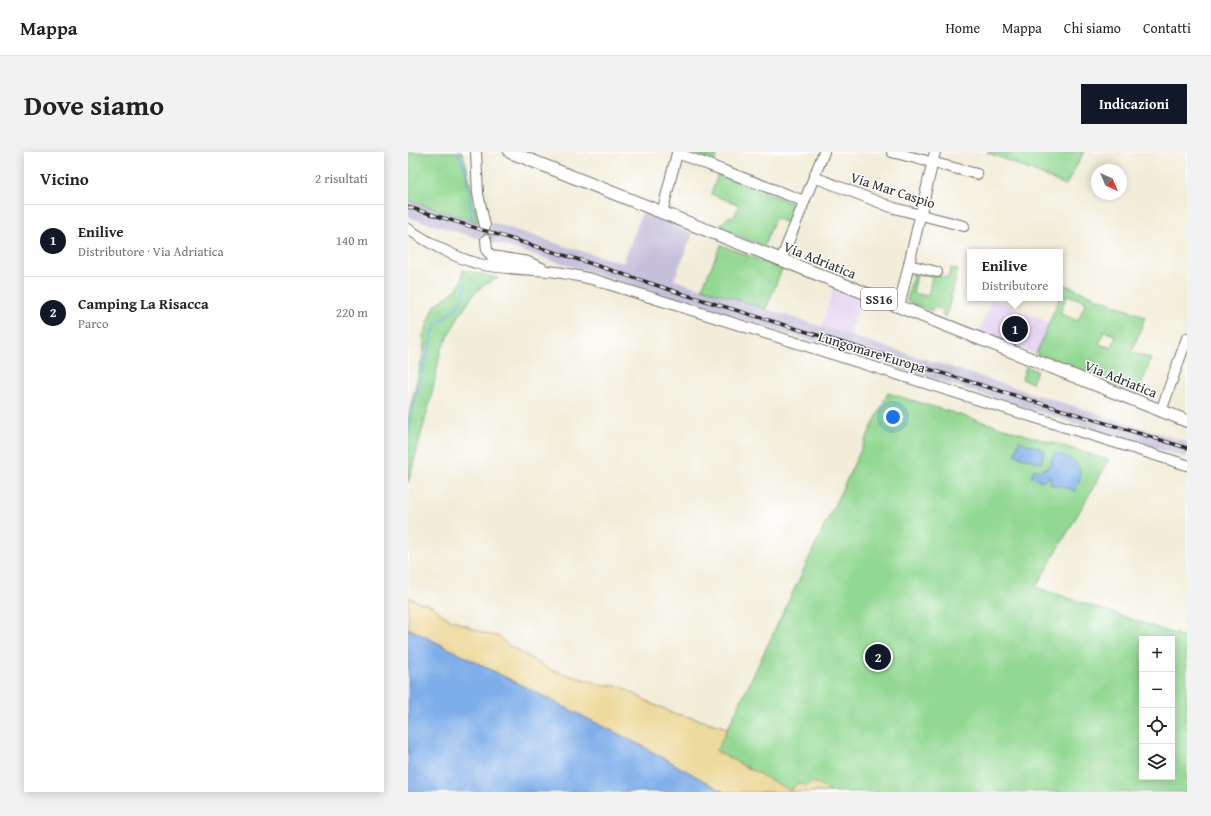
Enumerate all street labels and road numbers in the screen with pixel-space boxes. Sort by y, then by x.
street label: Via Mar Caspio [848,167,938,213]
street label: Via Adriatica [781,236,860,284]
road number: SS16 [861,288,897,310]
street label: Lungomare Europa [816,326,928,378]
street label: Via Adriatica [1082,355,1161,403]

